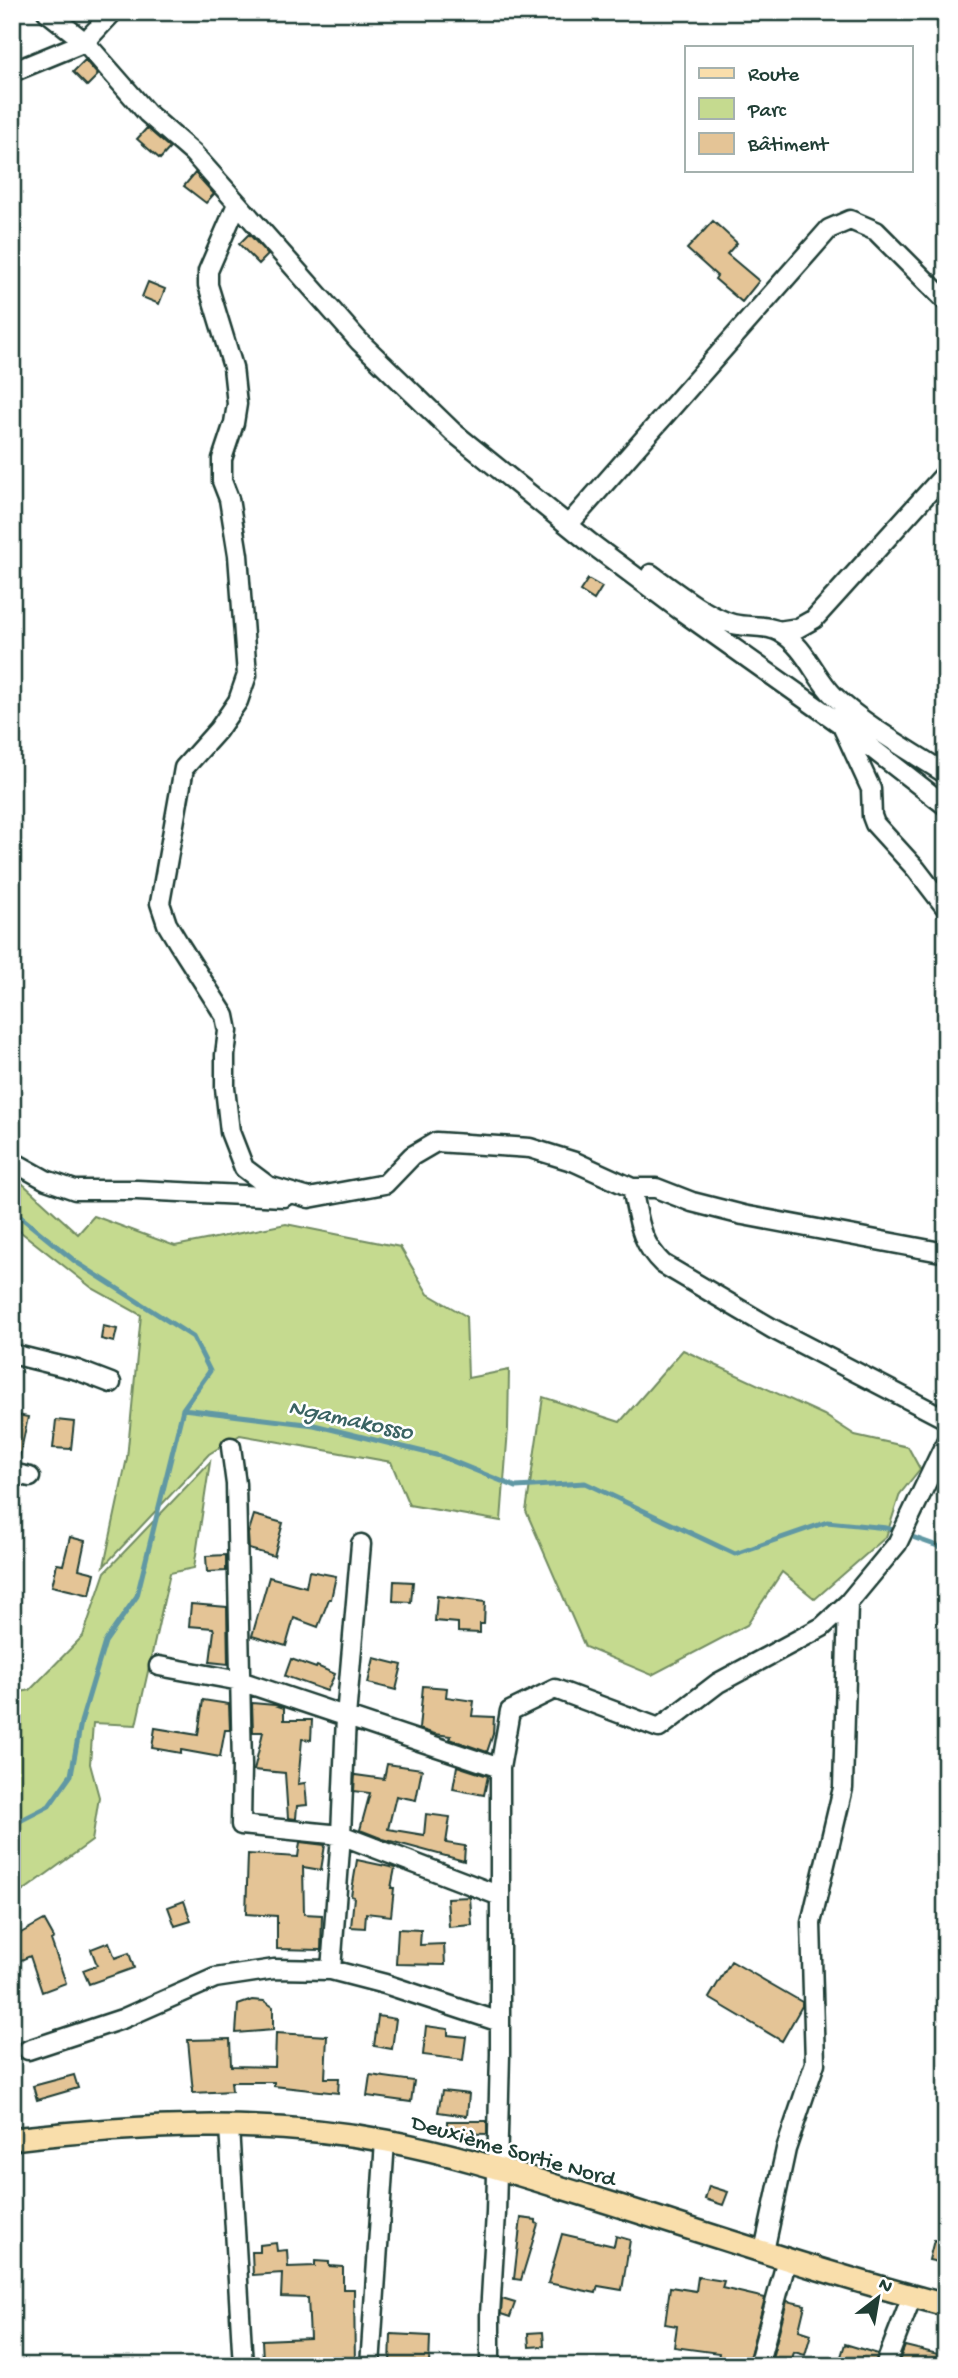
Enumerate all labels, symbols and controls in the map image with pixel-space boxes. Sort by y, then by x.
legend [685,46,912,172]
text: Route [748,64,800,89]
text: Parc [747,100,787,125]
text: Bâtiment [747,134,830,159]
water label: Ngamakosso [285,1394,417,1449]
street label: Deuxième Sortie Nord [406,2110,620,2195]
north arrow [842,2262,912,2332]
text: N [874,2273,896,2299]

